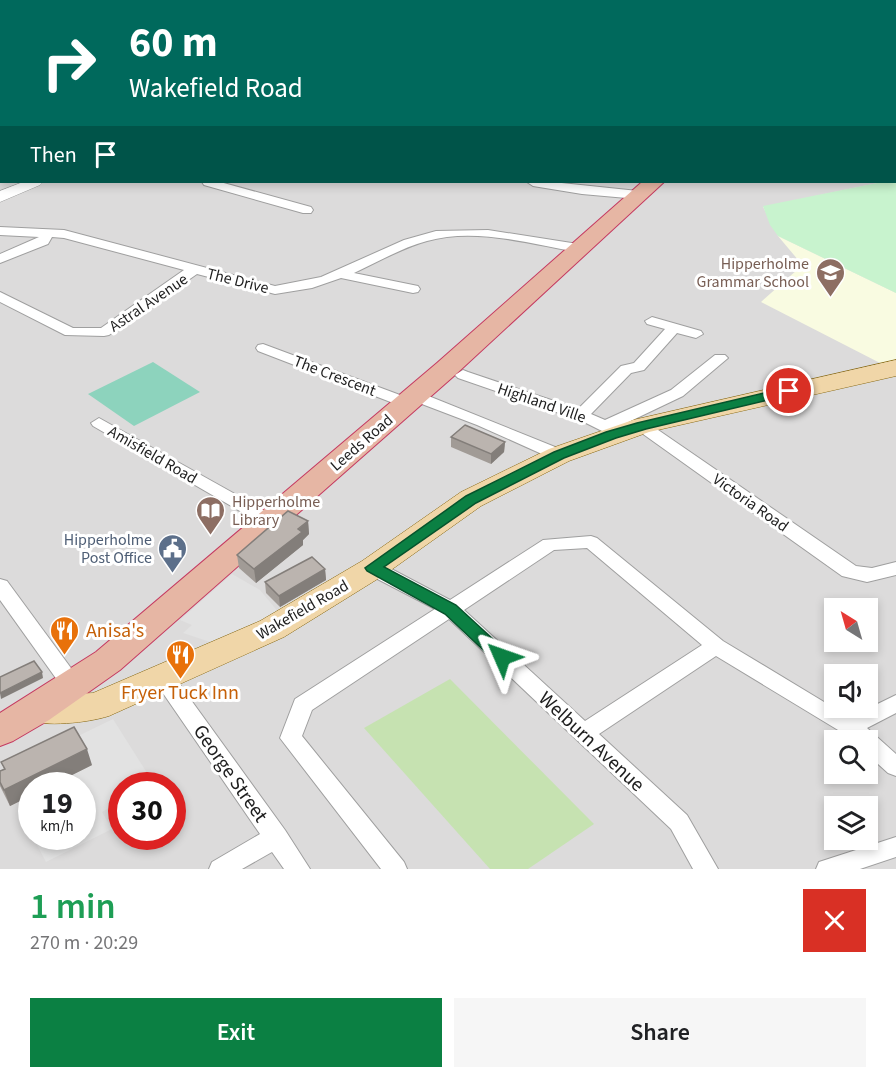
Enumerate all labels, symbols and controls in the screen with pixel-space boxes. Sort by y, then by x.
text: 60 m [129,13,218,73]
icon: right [30,24,108,102]
text: Wakefield Road [129,69,303,108]
icon: arrive [89,138,122,171]
text: Then [30,139,77,171]
place label: Hipperholme Grammar School [697,253,809,293]
school or university icon: Hipperholme Grammar School [814,256,846,298]
street label: The Drive [204,263,271,299]
street label: Astral Avenue [105,268,192,337]
street label: The Crescent [290,350,380,402]
pin [763,365,814,416]
icon: arrive [772,374,805,407]
street label: Highland Ville [494,378,589,428]
street label: Leeds Road [326,409,398,476]
street label: Amisfield Road [104,420,201,489]
street label: Victoria Road [708,468,793,537]
place label: Hipperholme Library [232,491,320,531]
library icon: Hipperholme Library [195,494,227,536]
place label: Hipperholme Post Office [64,529,152,569]
public building icon: Hipperholme Post Office [157,532,189,574]
street label: Wakefield Road [252,575,353,645]
north arrow [824,598,878,652]
map controls [824,598,878,850]
restaurant icon: Anisa's [49,614,81,656]
place label: Anisa's [86,617,144,645]
position arrow [470,625,534,689]
restaurant icon: Fryer Tuck Inn [164,638,196,680]
button: sound [824,664,878,718]
place label: Fryer Tuck Inn [121,679,239,707]
street label: Welburn Avenue [532,685,651,798]
street label: George Street [186,719,274,828]
button: search [824,730,878,784]
speed limit sign: 30 [108,772,186,850]
text: 19 [41,782,73,825]
button: layers [824,796,878,850]
text: km/h [40,816,74,837]
text: 1 min [30,881,116,932]
button: close [803,889,866,952]
text: 270 m · 20:29 [30,929,138,957]
button: Exit [30,998,442,1067]
button: Share [454,998,866,1067]

